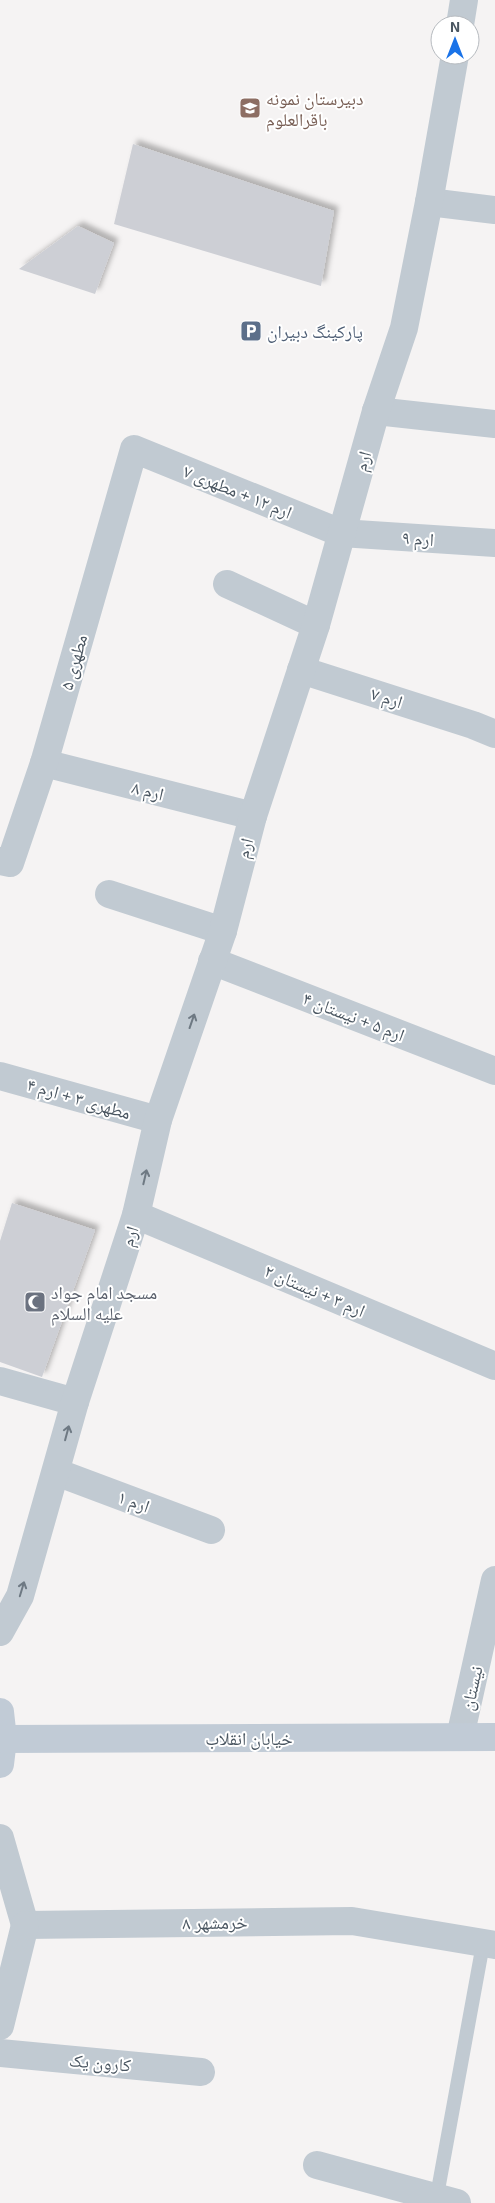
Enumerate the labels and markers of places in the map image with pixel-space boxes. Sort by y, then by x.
place label: دبیرستان نمونه باقرالعلوم [266,87,364,132]
school or university icon: دبیرستان نمونه باقرالعلوم [238,96,262,120]
parking icon: پارکینگ دبیران [239,319,263,343]
place label: پارکینگ دبیران [267,320,363,343]
place label: مسجد امام جواد علیه السلام [51,1281,157,1326]
mosque icon: مسجد امام جواد علیه السلام [23,1290,47,1314]

